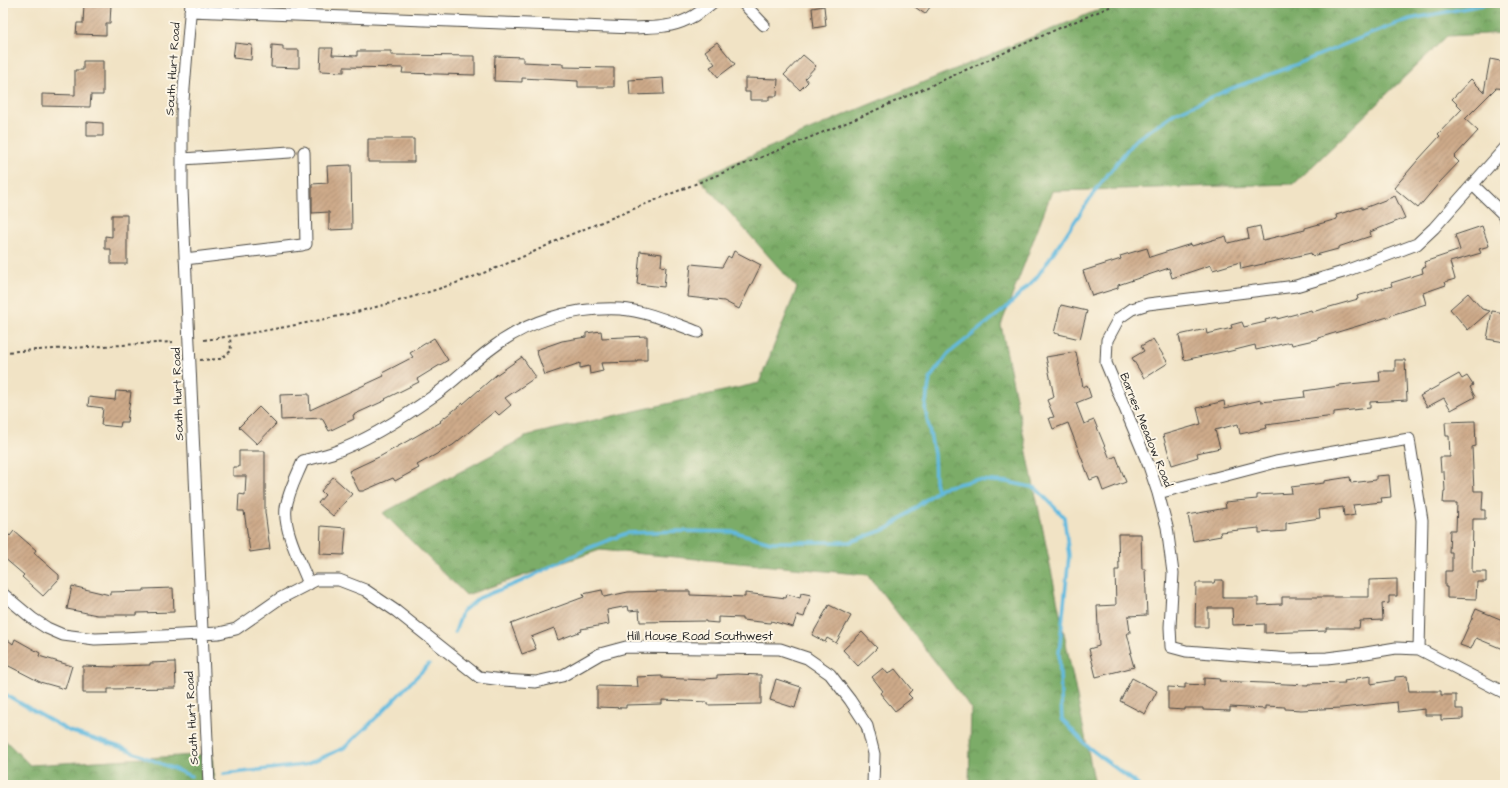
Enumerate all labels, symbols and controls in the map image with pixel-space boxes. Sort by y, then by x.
street label: South Hurt Road [161,22,185,116]
street label: South Hurt Road [168,347,188,441]
street label: Barnes Meadow Road [1115,370,1177,490]
street label: Hill House Road Southwest [627,628,773,645]
street label: South Hurt Road [181,671,203,765]

